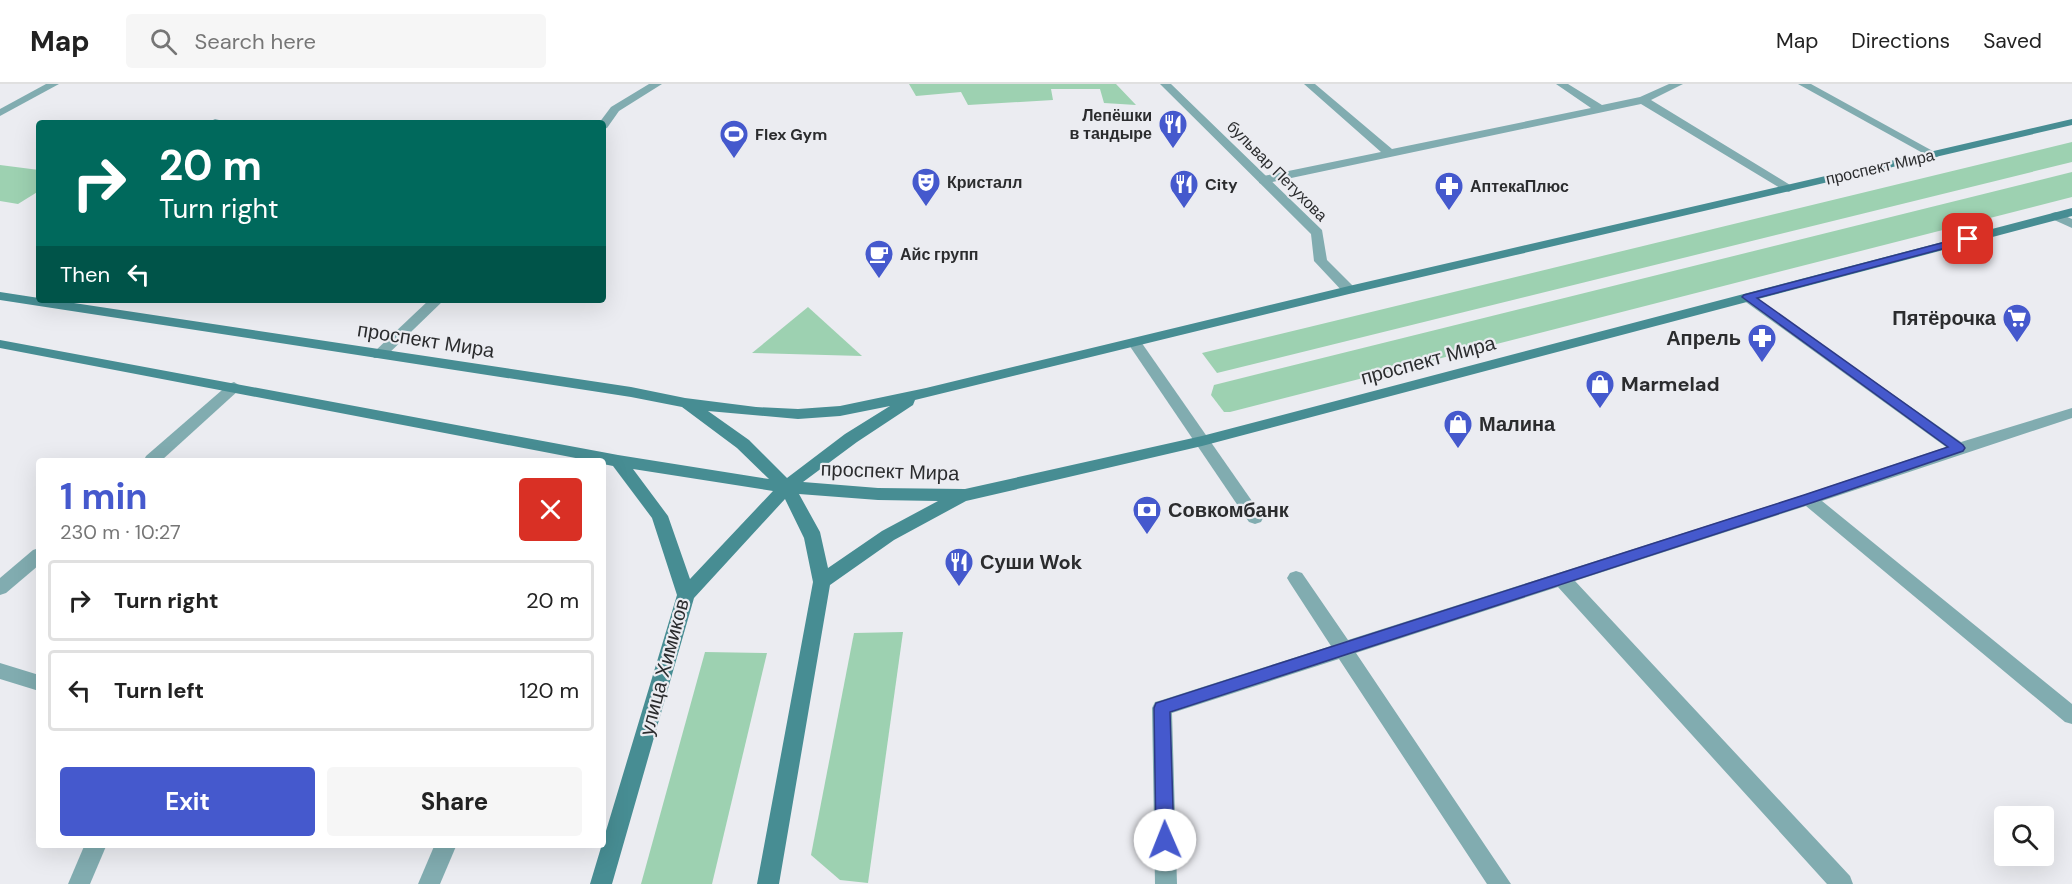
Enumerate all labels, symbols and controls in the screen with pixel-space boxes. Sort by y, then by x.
search box [126,14,546,68]
text: Map [30,23,90,60]
icon: search [147,25,180,58]
text: Search here [195,27,316,56]
text: Map [1776,27,1818,55]
text: Directions [1851,27,1950,55]
text: Saved [1983,27,2042,55]
place label: Лепёшки в тандыре [1070,105,1152,144]
restaurant icon: Лепёшки в тандыре [1157,108,1189,150]
street label: бульвар Петухова [1222,116,1332,226]
sports icon: Flex Gym [718,118,750,160]
place label: Flex Gym [755,124,827,145]
text: 20 m [159,138,262,193]
icon: right [60,144,138,222]
street label: проспект Мира [1824,144,1936,190]
theatre icon: Кристалл [910,166,942,208]
restaurant icon: City [1168,168,1200,210]
pharmacy icon: АптекаПлюс [1433,170,1465,212]
place label: Кристалл [947,172,1022,193]
place label: City [1205,174,1238,195]
place label: АптекаПлюс [1470,176,1569,197]
text: Turn right [159,191,279,226]
pin [1942,213,1993,264]
icon: arrive [1951,222,1984,255]
cafe icon: Айс групп [863,238,895,280]
place label: Айс групп [900,244,979,265]
icon: left [122,258,155,291]
text: Then [60,260,110,289]
supermarket icon: Пятёрочка [2001,302,2033,344]
place label: Пятёрочка [1892,305,1997,331]
street label: проспект Мира [356,316,497,364]
pharmacy icon: Апрель [1746,322,1778,364]
place label: Апрель [1666,325,1741,351]
street label: проспект Мира [1358,329,1499,390]
shop icon: Marmelad [1584,368,1616,410]
place label: Marmelad [1621,371,1720,397]
shop icon: Малина [1442,408,1474,450]
place label: Малина [1479,411,1556,437]
street label: проспект Мира [820,456,961,486]
text: 1 min [60,473,148,520]
button: close [519,478,582,541]
bank icon: Совкомбанк [1131,494,1163,536]
place label: Совкомбанк [1168,497,1290,523]
text: 230 m · 10:27 [60,519,181,545]
restaurant icon: Суши Wok [943,546,975,588]
place label: Суши Wok [980,549,1083,575]
icon: right [63,584,96,617]
text: Turn right [114,586,219,615]
text: 20 m [526,586,579,615]
street label: улица Химиков [633,596,695,738]
icon: left [63,674,96,707]
text: Turn left [114,676,204,705]
text: 120 m [519,676,579,705]
button: Exit [60,767,315,836]
button: Share [327,767,582,836]
map controls [1994,806,2054,866]
button: search [1994,806,2054,866]
position arrow [1133,808,1197,872]

